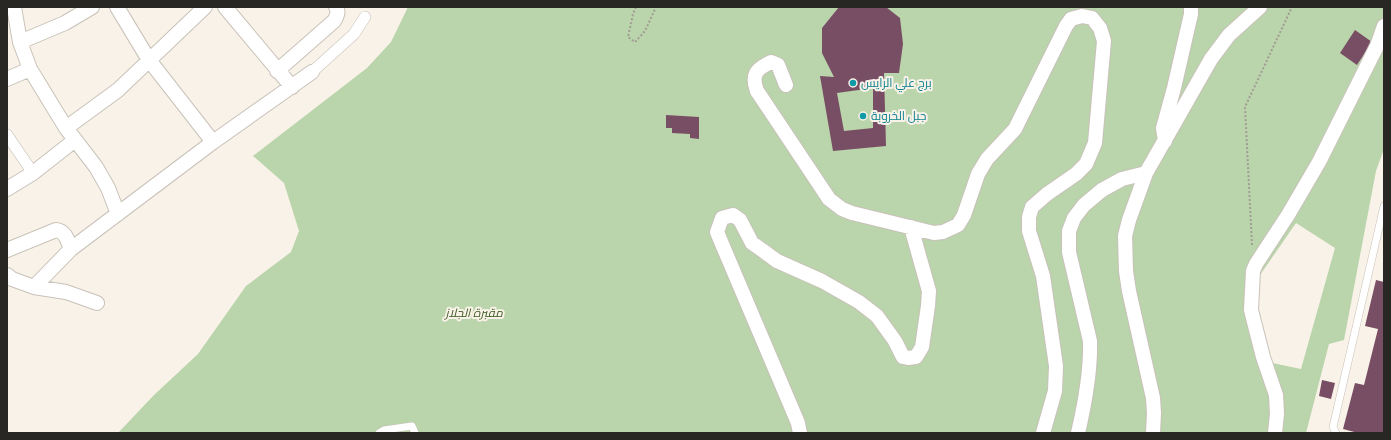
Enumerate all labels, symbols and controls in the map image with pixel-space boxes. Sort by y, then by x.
place label: برج علي الرايس [861,75,932,93]
marker: برج علي الرايس [848,78,858,88]
place label: جبل الخروبة [871,108,926,124]
marker: جبل الخروبة [858,111,868,121]
park label: مقبرة الجلاز [443,305,503,321]

